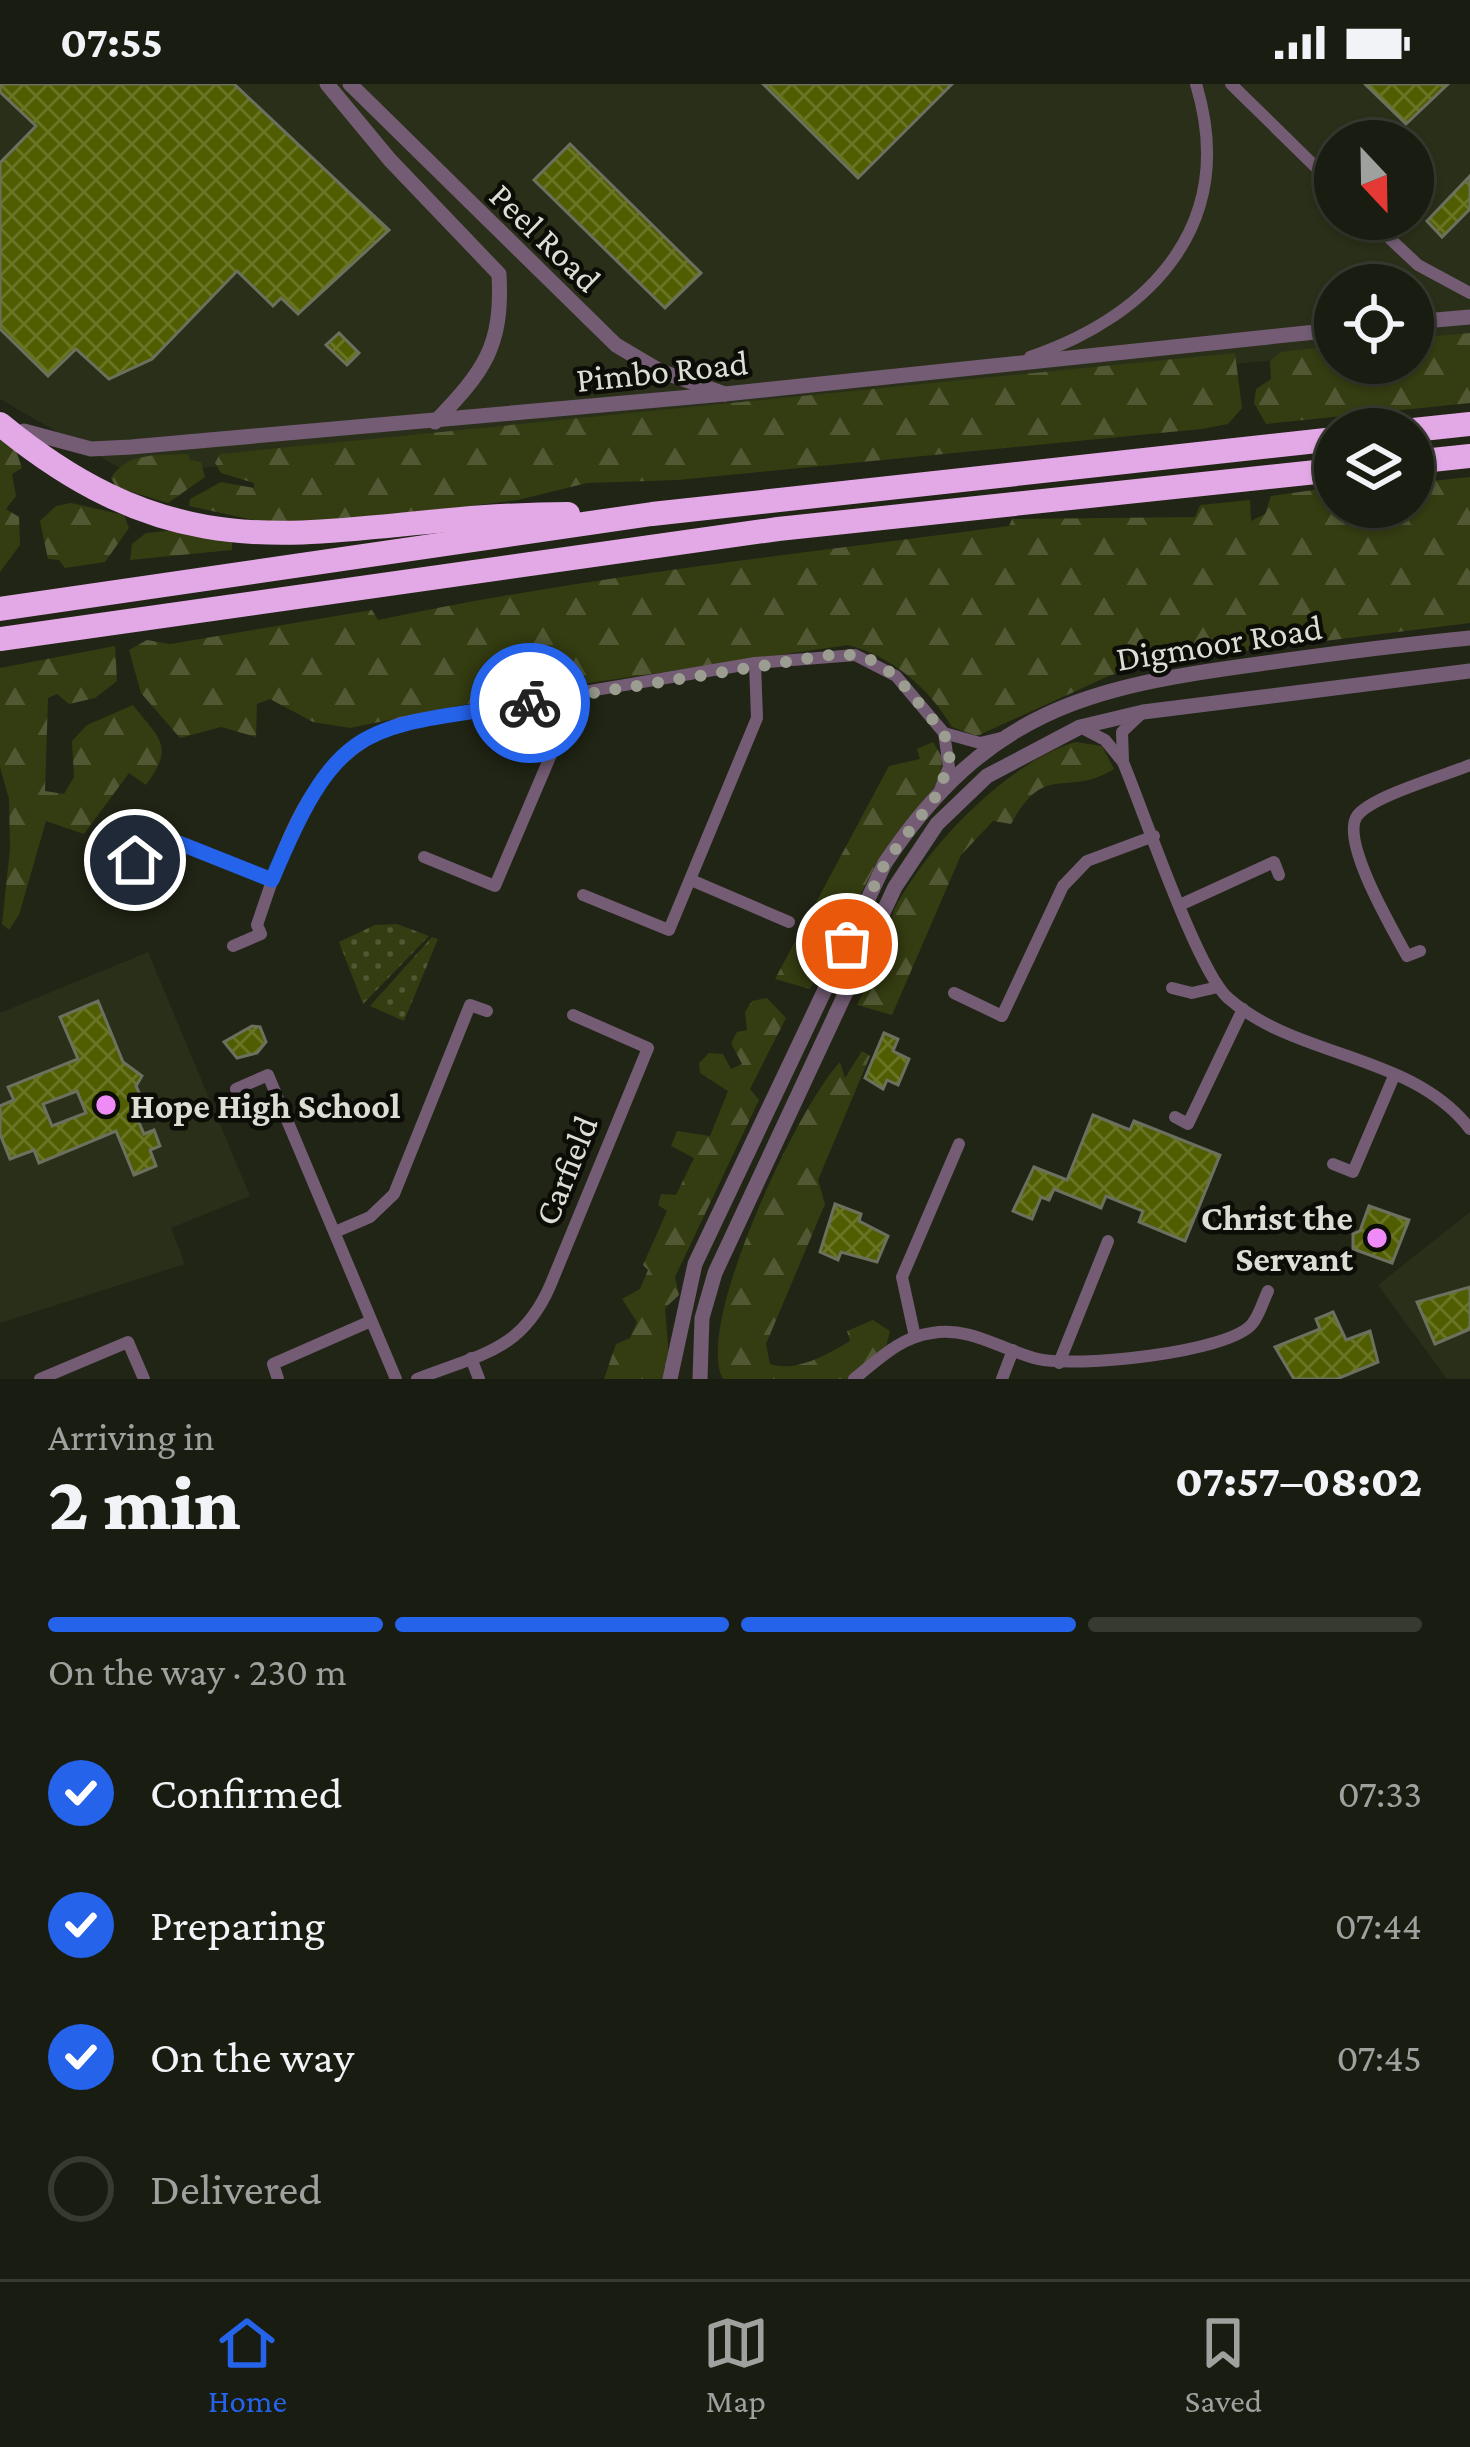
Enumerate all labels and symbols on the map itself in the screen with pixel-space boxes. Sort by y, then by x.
north arrow [1314,120,1434,240]
street label: Peel Road [482,175,609,300]
street label: Pimbo Road [574,342,750,400]
street label: Digmoor Road [1113,607,1325,679]
courier [470,643,590,763]
pin [84,809,186,911]
pin [796,893,898,995]
place label: Hope High School [130,1086,400,1126]
marker: Hope High School [93,1092,119,1118]
street label: Carfield [526,1110,606,1231]
place label: Christ the Servant [1201,1198,1354,1279]
marker: Christ the Servant [1364,1225,1390,1251]

